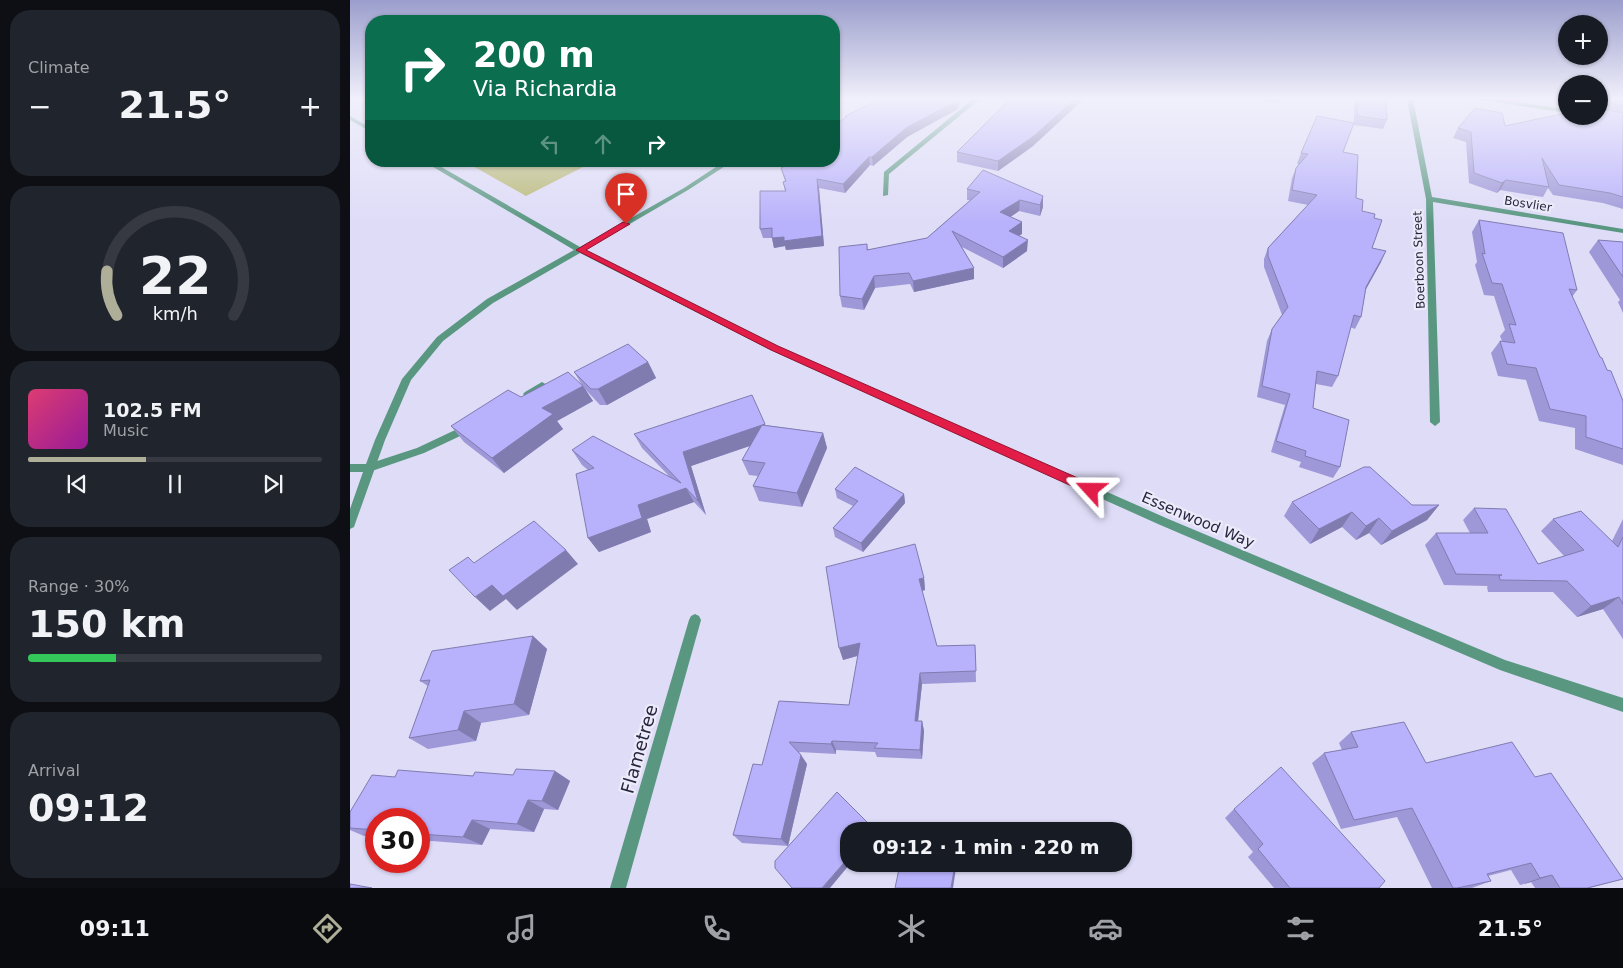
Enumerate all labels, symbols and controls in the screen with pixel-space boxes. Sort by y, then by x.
map controls [1558,15,1608,125]
button: + [1558,15,1608,65]
icon: right [390,35,455,100]
text: 200 m [473,35,595,75]
text: Climate [28,58,90,77]
button: − [1558,75,1608,125]
text: Via Richardia [473,76,617,101]
text: 21.5° [119,83,231,127]
text: − [28,90,51,123]
text: + [299,90,322,123]
icon: left [536,130,564,158]
icon: ahead [589,130,617,158]
icon: right [642,130,670,158]
pin [605,173,647,224]
icon: arrive [612,180,640,208]
street label: Bosvlier [1503,193,1553,215]
street label: Boerboon Street [1410,210,1428,309]
text: 22 [139,246,211,306]
text: km/h [152,303,198,324]
text: 102.5 FM [103,399,202,421]
text: Music [103,421,149,440]
position arrow [1064,463,1116,515]
icon: previous [63,470,91,498]
icon: pause [161,470,189,498]
icon: next [259,470,287,498]
street label: Essenwood Way [1139,488,1257,552]
text: Range · 30% [28,577,130,596]
text: 150 km [28,602,185,646]
street label: Flametree [616,702,662,796]
text: Arrival [28,761,80,780]
text: 09:12 [28,786,149,830]
speed limit sign: 30 [365,808,430,873]
text: 09:12 · 1 min · 220 m [872,836,1100,858]
icon: directions [310,911,345,946]
icon: music [504,911,539,946]
icon: phone [699,911,734,946]
icon: climate [894,911,929,946]
icon: car [1088,911,1123,946]
icon: filters [1283,911,1318,946]
text: 09:11 [80,916,150,941]
text: 21.5° [1478,916,1543,941]

